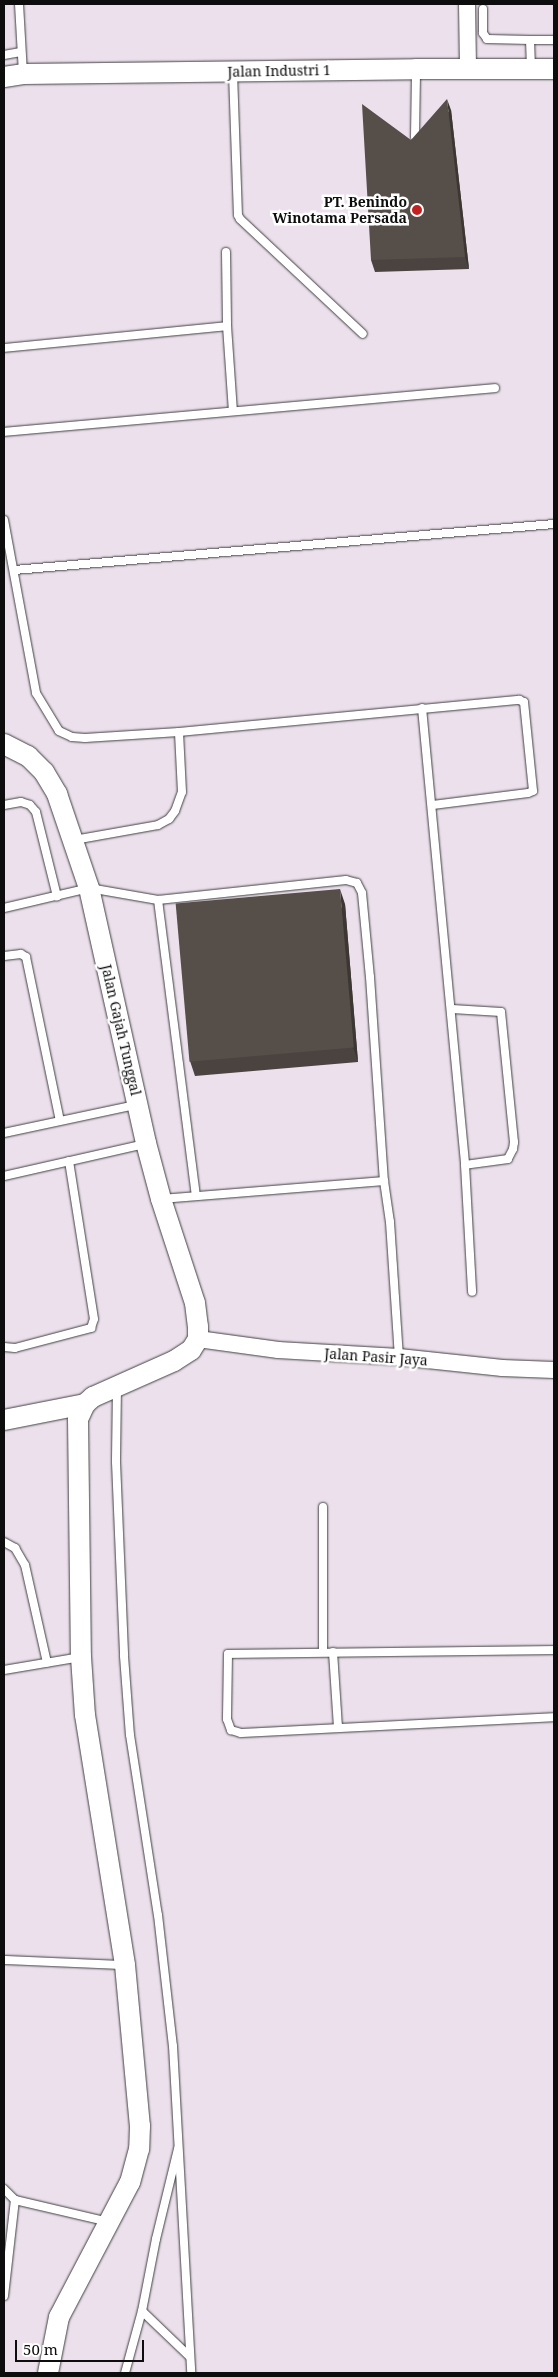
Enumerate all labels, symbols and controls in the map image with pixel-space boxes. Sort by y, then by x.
street label: Jalan Industri 1 [227,62,331,80]
place label: PT. Benindo Winotama Persada [272,194,407,226]
marker: PT. Benindo Winotama Persada [411,204,423,216]
street label: Jalan Gajah Tunggal [98,963,144,1097]
street label: Jalan Pasir Jaya [324,1345,428,1369]
scale bar [18,2330,146,2362]
text: 50 m [23,2339,58,2359]

